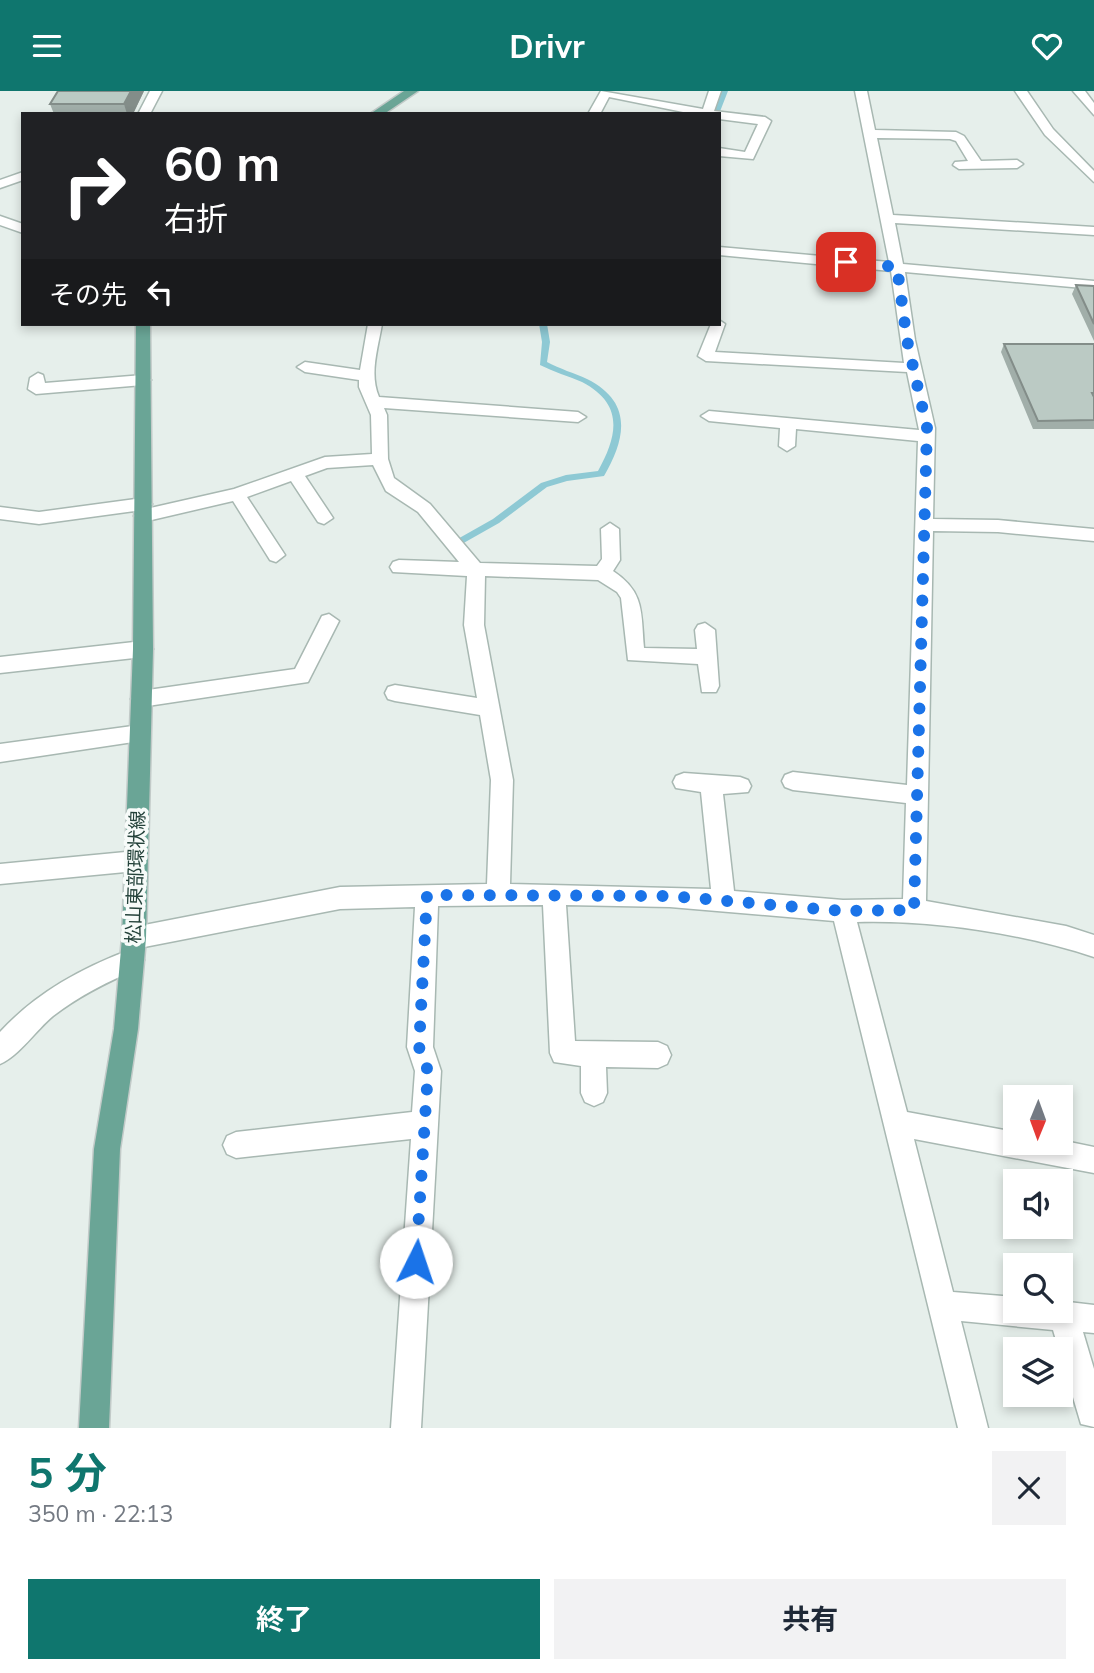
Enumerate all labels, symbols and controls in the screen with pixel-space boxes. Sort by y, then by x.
text: Drivr [509,26,585,66]
icon: menu [28,27,66,65]
icon: heart [1028,27,1066,65]
text: 60 m [164,132,280,193]
icon: right [49,140,140,231]
text: 右折 [164,198,228,238]
pin [816,232,876,292]
icon: arrive [827,243,865,281]
icon: left [141,273,179,311]
text: その先 [49,278,127,311]
street label: 松山東部環状線 [121,810,149,944]
north arrow [1003,1085,1073,1155]
map controls [1003,1085,1073,1407]
button: sound [1003,1169,1073,1239]
position arrow [379,1225,453,1299]
button: search [1003,1253,1073,1323]
button: layers [1003,1337,1073,1407]
text: 5 分 [28,1446,107,1499]
button: close [992,1451,1066,1525]
text: 350 m · 22:13 [28,1499,173,1528]
button: 終了 [28,1579,540,1659]
button: 共有 [554,1579,1066,1659]

